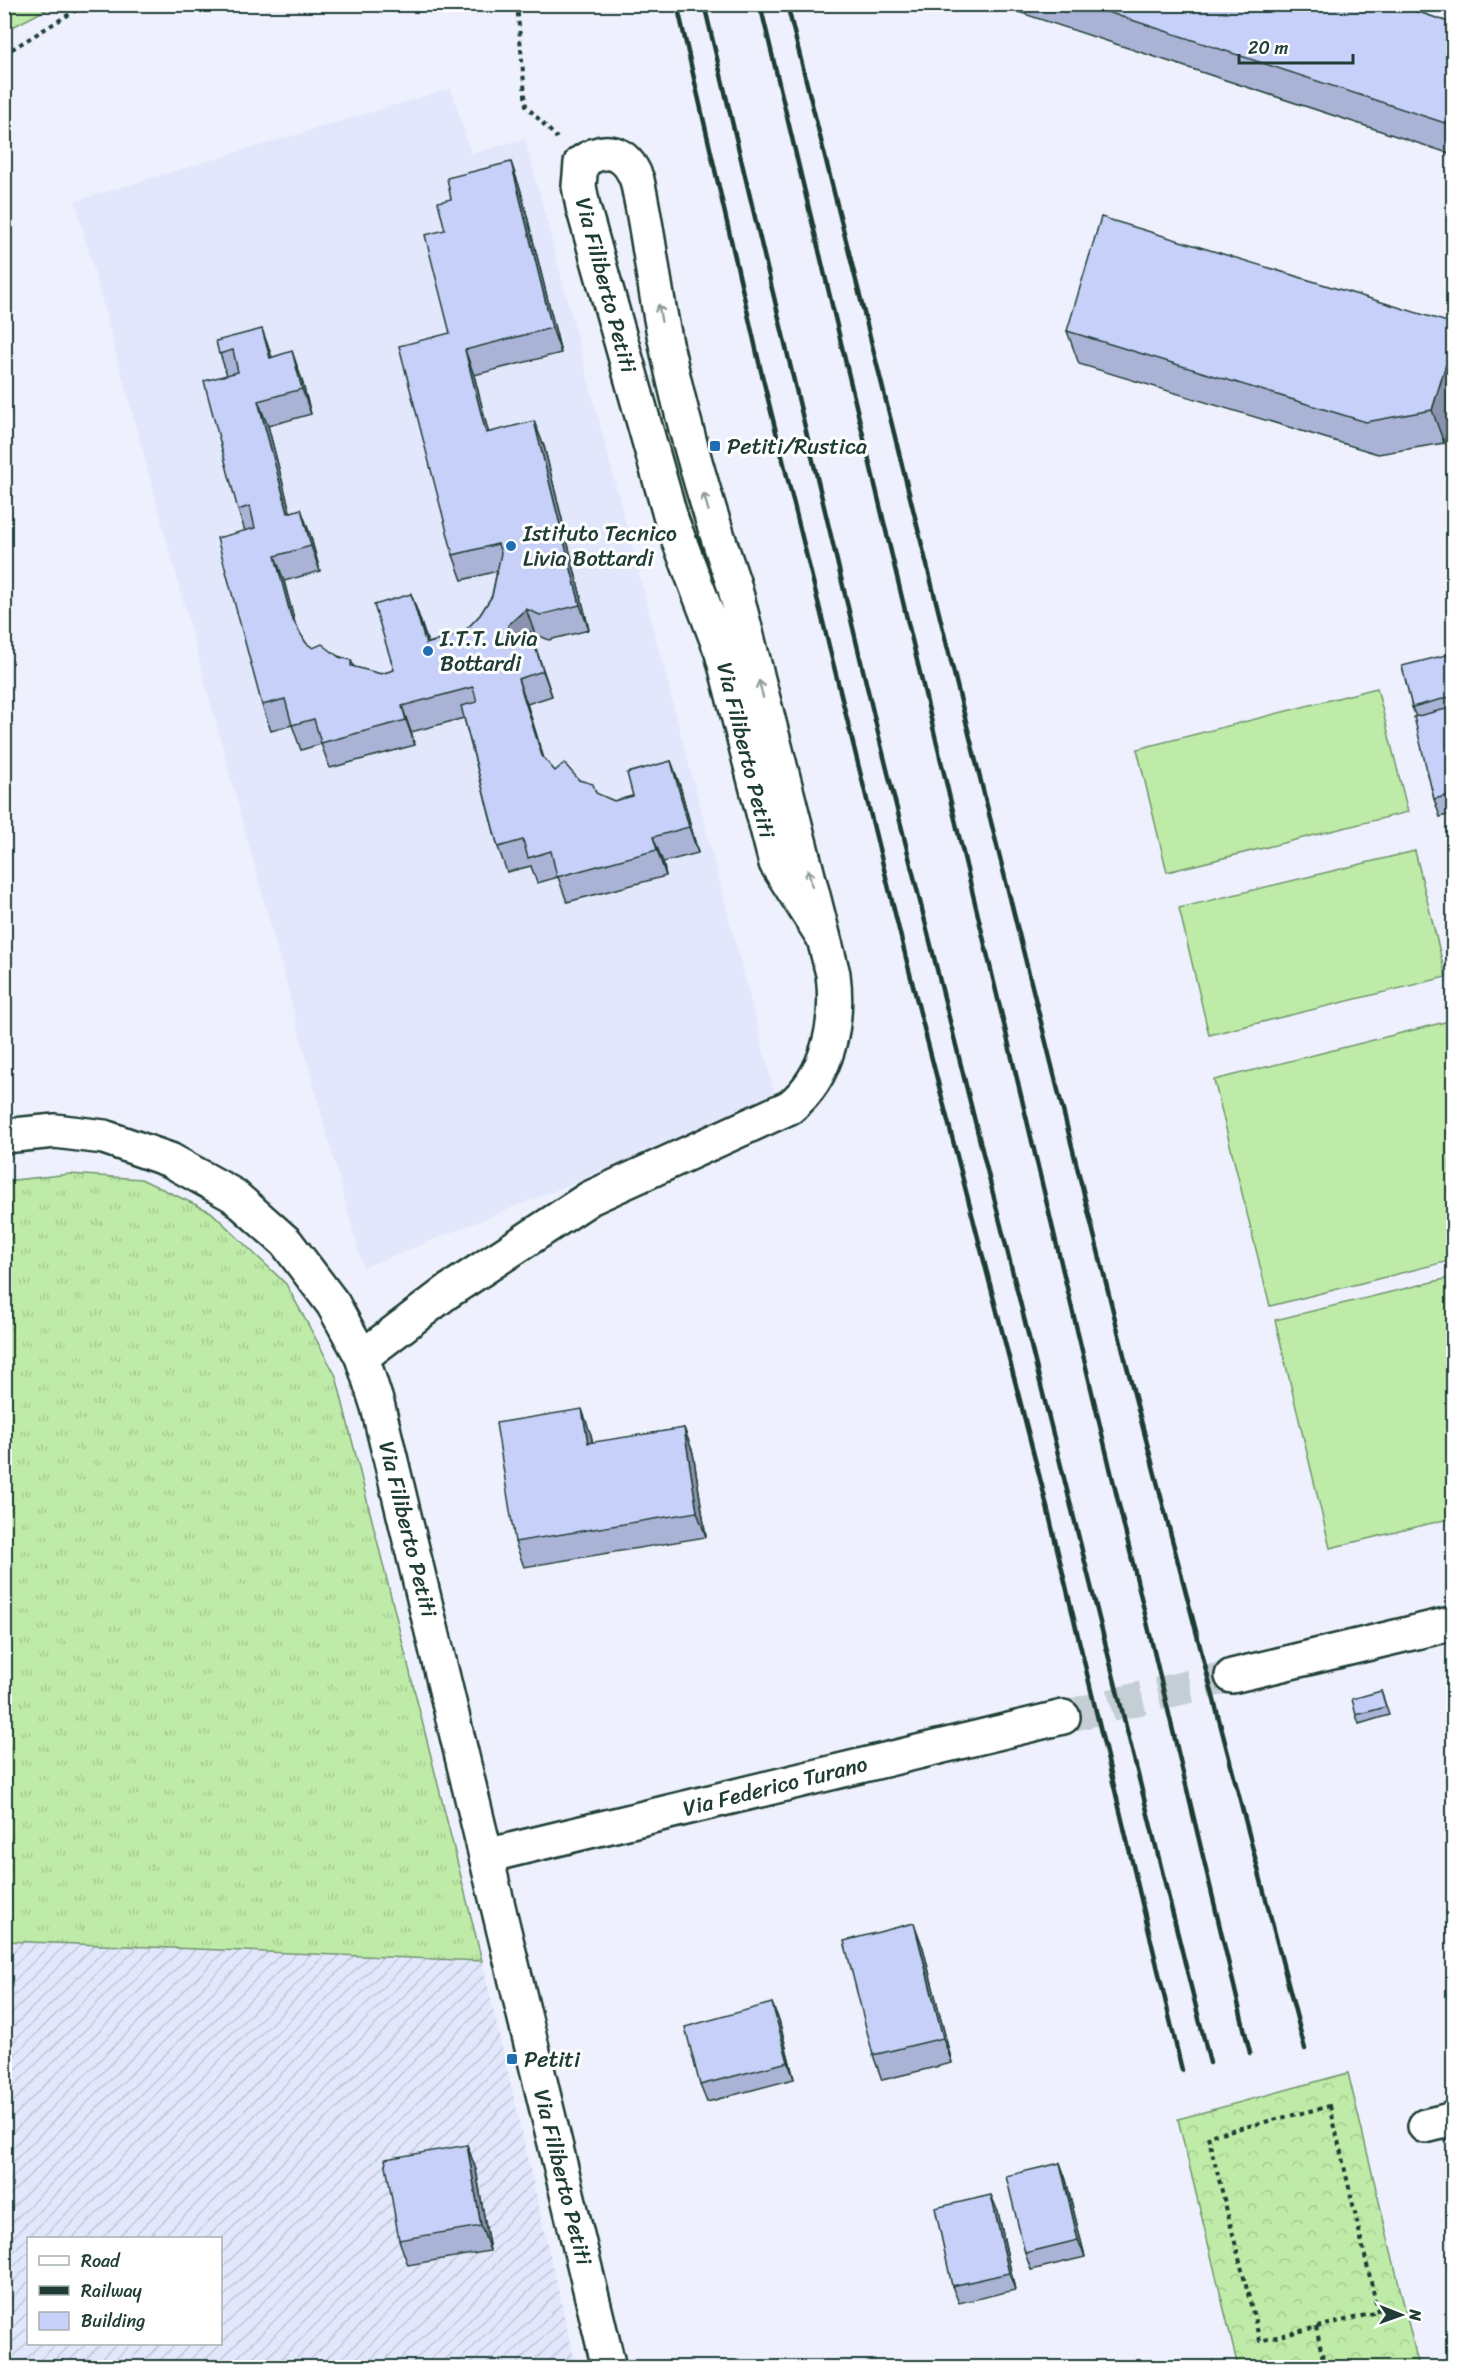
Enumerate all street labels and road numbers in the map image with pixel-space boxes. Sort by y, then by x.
street label: Via Filiberto Petiti [564,193,648,378]
street label: Via Filiberto Petiti [705,658,787,843]
street label: Via Filiberto Petiti [367,1437,449,1622]
street label: Via Federico Turano [679,1744,871,1828]
street label: Via Filiberto Petiti [522,2085,604,2270]

